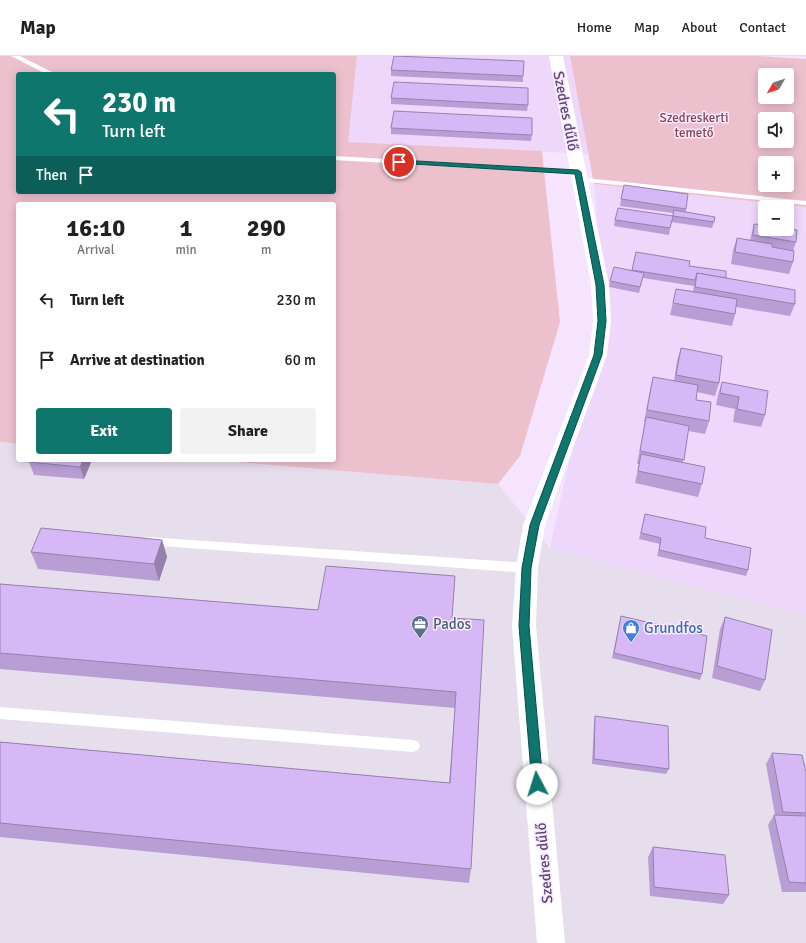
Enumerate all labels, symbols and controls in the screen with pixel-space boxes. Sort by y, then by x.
text: Map [20,16,56,40]
text: Home [577,19,612,36]
text: Map [634,19,659,36]
text: About [681,19,717,36]
text: Contact [739,19,786,36]
north arrow [758,68,794,104]
map controls [758,68,794,236]
street label: Szedres dűlő [549,70,583,153]
text: 230 m [102,86,176,120]
icon: left [36,88,88,140]
park label: Szedreskerti temető [660,110,728,141]
button: sound [758,112,794,148]
text: Turn left [102,120,165,142]
pin [382,145,416,179]
icon: arrive [388,151,410,173]
button: + [758,156,794,192]
icon: arrive [75,164,97,186]
text: Then [36,166,67,184]
button: − [758,200,794,236]
text: 16:10 [66,213,125,243]
text: 1 [180,213,192,243]
text: 290 [247,213,286,243]
text: Arrival [77,242,114,258]
text: min [176,242,197,258]
text: m [261,242,271,258]
icon: left [36,289,58,311]
text: Turn left [70,291,124,309]
text: 230 m [276,291,316,309]
icon: arrive [36,349,58,371]
text: Arrive at destination [70,351,205,369]
text: 60 m [285,351,316,369]
button: Exit [36,408,172,454]
button: Share [180,408,316,454]
office icon: Pados [410,614,430,639]
place label: Pados [433,615,471,633]
shop icon: Grundfos [621,618,641,643]
place label: Grundfos [644,619,703,637]
position arrow [516,763,558,805]
street label: Szedres dűlő [531,822,556,904]

